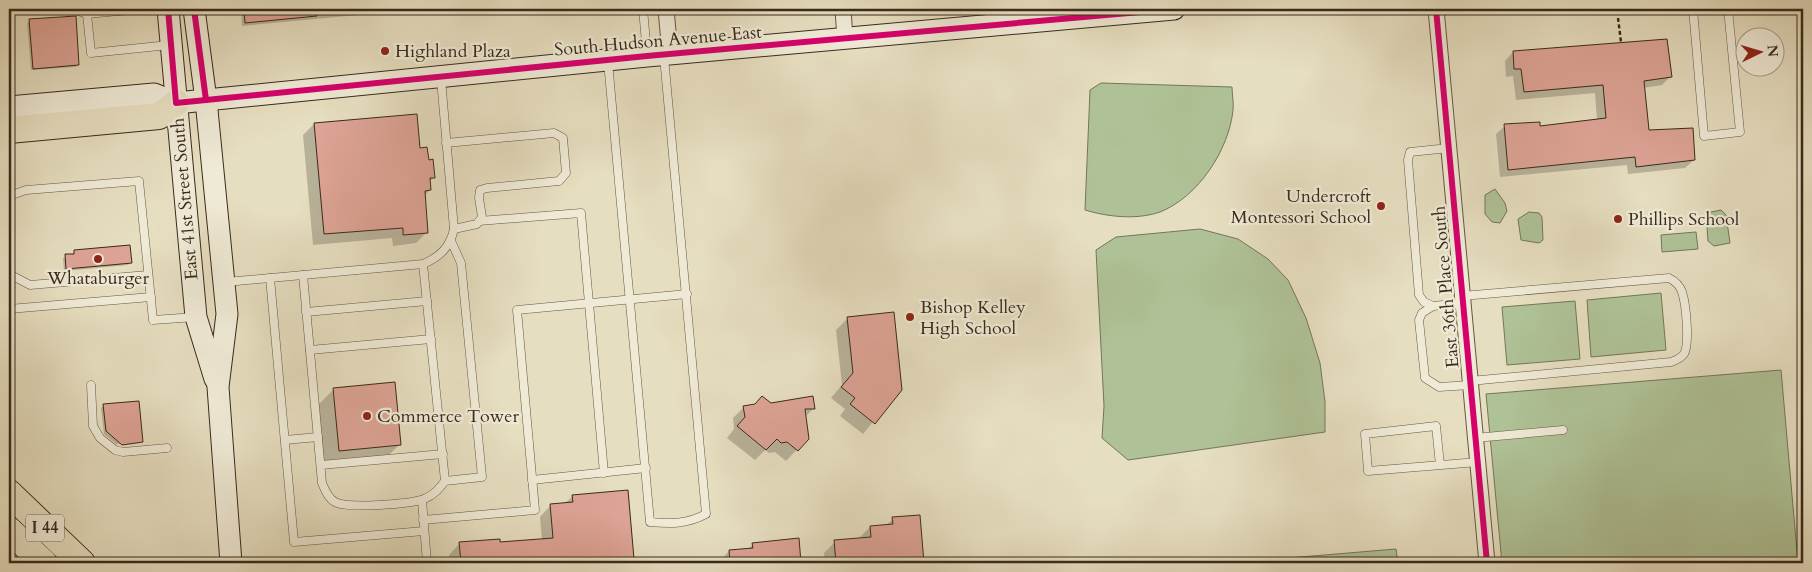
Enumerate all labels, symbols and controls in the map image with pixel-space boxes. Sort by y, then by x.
street label: South Hudson Avenue East [553,19,763,63]
north arrow [1734,28,1784,78]
place label: Highland Plaza [395,39,511,64]
text: N [1762,44,1782,58]
marker: Highland Plaza [379,45,391,57]
street label: East 41st Street South [165,117,205,281]
place label: Undercroft Montessori School [1231,184,1371,230]
marker: Undercroft Montessori School [1375,200,1387,212]
street label: East 36th Place South [1426,205,1466,369]
place label: Phillips School [1628,207,1740,232]
marker: Phillips School [1612,213,1624,225]
marker: Whataburger [92,253,104,265]
place label: Whataburger [46,266,149,291]
place label: Bishop Kelley High School [920,295,1026,341]
marker: Bishop Kelley High School [904,311,916,323]
place label: Commerce Tower [377,404,519,429]
marker: Commerce Tower [361,410,373,422]
road number: I 44 [26,514,64,542]

